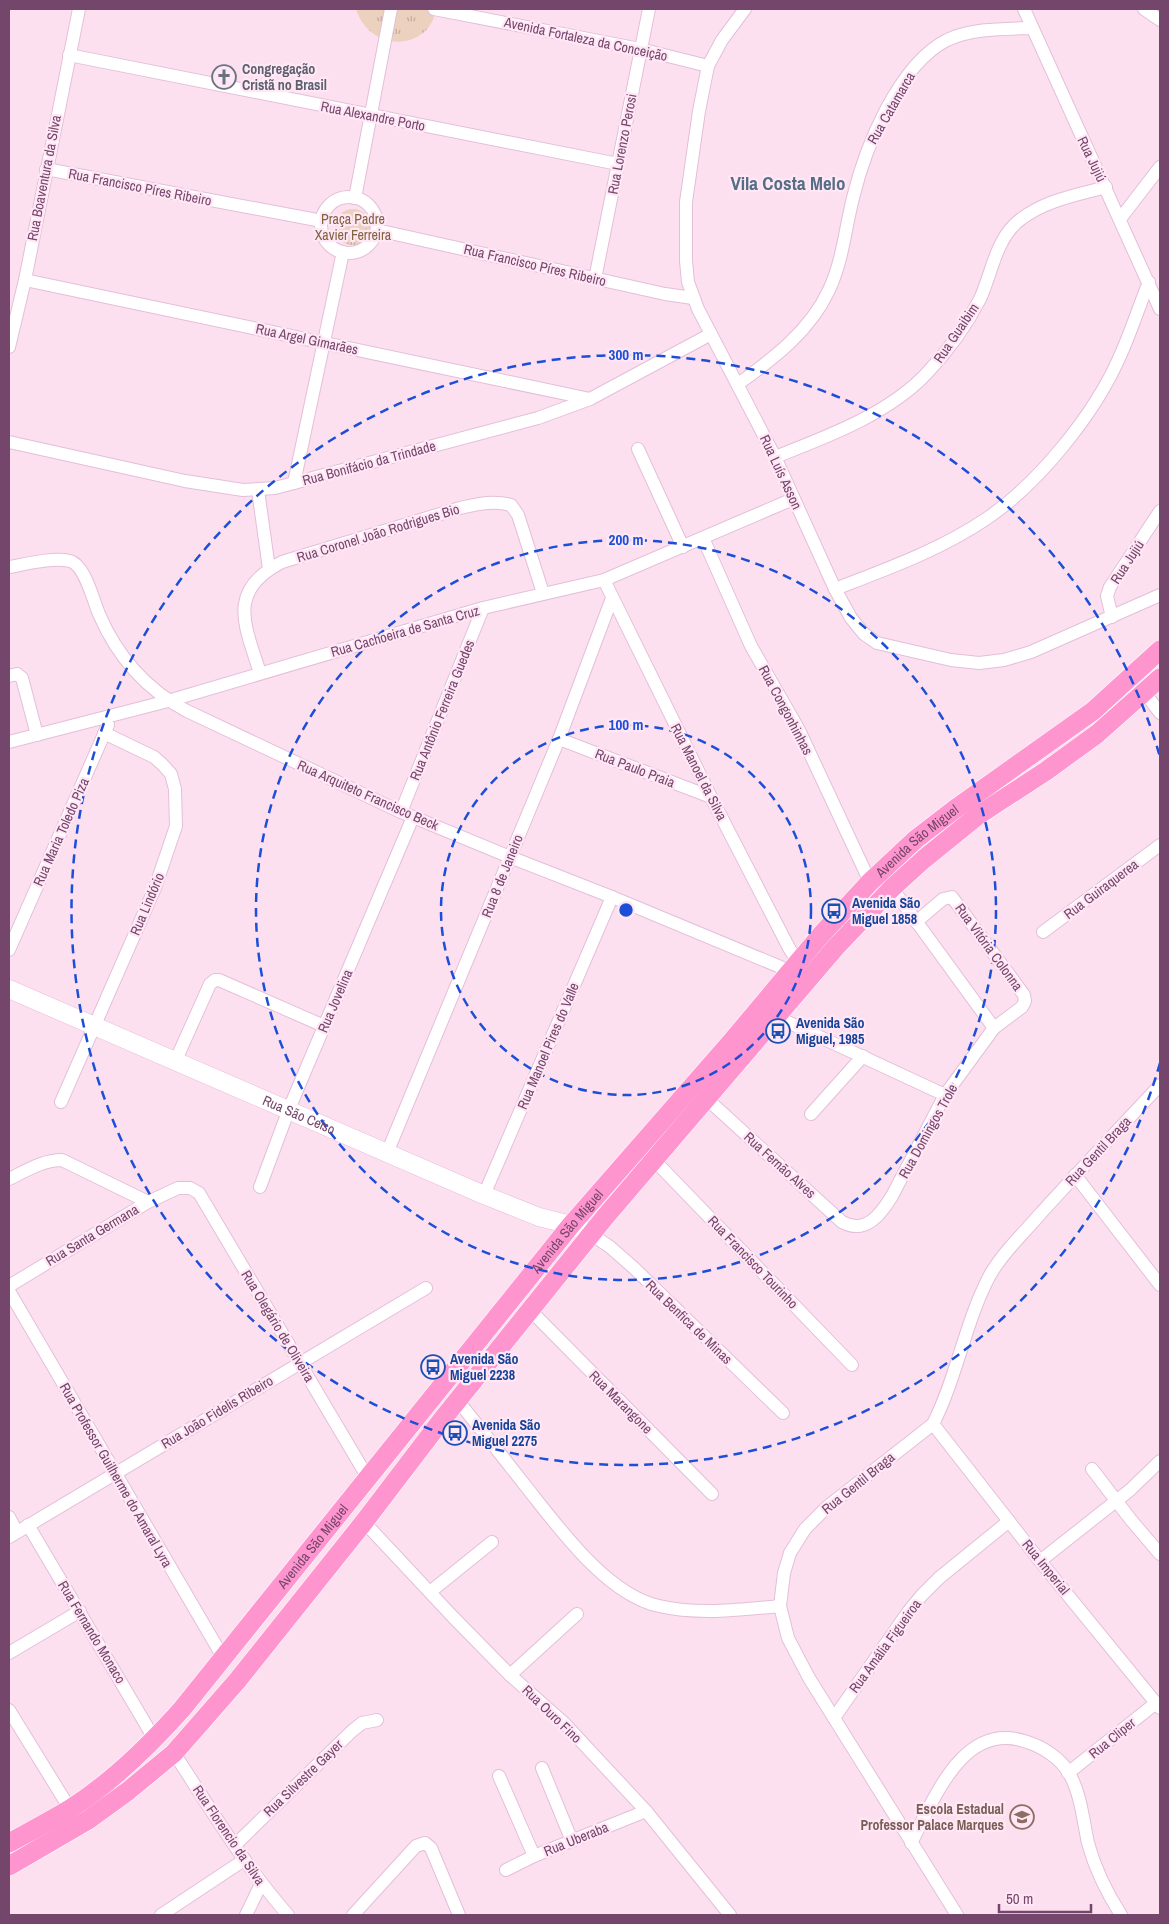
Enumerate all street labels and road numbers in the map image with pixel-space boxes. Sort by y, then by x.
street label: Avenida Fortaleza da Conceição [502,13,669,65]
street label: Rua Catamarca [863,68,919,147]
street label: Rua Lorenzo Perosi [603,92,641,196]
street label: Rua Alexandre Porto [319,97,427,135]
street label: Rua Boaventura da Silva [23,113,65,242]
street label: Rua Jujiú [1073,133,1111,185]
street label: Rua Francisco Píres Ribeiro [67,164,213,210]
street label: Rua Francisco Píres Ribeiro [462,240,608,290]
street label: Rua Guaibim [929,300,983,366]
street label: Rua Argel Gimarães [254,319,360,359]
street label: Rua Luís Asson [756,432,806,512]
street label: Rua Bonifácio da Trindade [300,437,438,489]
street label: Rua Coronel João Rodrigues Bio [295,500,461,566]
street label: Rua Jujiú [1106,537,1148,587]
street label: Rua Cachoeira de Santa Cruz [329,601,482,661]
street label: Rua Antônio Ferreira Guedes [406,637,479,783]
street label: Rua Congonhinhas [755,662,817,758]
street label: Rua Manoel da Silva [667,720,731,824]
street label: Rua Paulo Praia [592,745,678,792]
street label: Rua Arquiteto Francisco Beck [295,756,442,834]
street label: Rua Maria Toledo Piza [29,775,93,889]
street label: Avenida São Miguel [871,800,962,882]
street label: Rua 8 de Janeiro [477,832,527,920]
street label: Rua Guiraquerea [1060,855,1142,923]
street label: Rua Lindório [126,870,168,938]
street label: Rua Vitória Colonna [951,900,1027,995]
street label: Rua Jovelina [314,966,357,1035]
street label: Rua Manoel Pires do Valle [513,980,583,1112]
street label: Rua Domingos Trole [895,1081,961,1181]
street label: Rua São Celso [260,1091,338,1138]
street label: Rua Gentil Braga [1061,1112,1135,1190]
street label: Rua Fernão Alves [740,1128,820,1202]
street label: Avenida São Miguel [526,1186,607,1277]
street label: Rua Santa Germana [42,1200,142,1270]
street label: Rua Francisco Tourinho [704,1212,802,1312]
street label: Rua Olegário de Oliveira [237,1267,319,1386]
street label: Rua Benfica de Minas [642,1276,736,1368]
street label: Rua Marangone [586,1367,656,1437]
street label: Rua João Fidelis Ribeiro [158,1371,276,1453]
street label: Rua Professor Guilherme do Amaral Lyra [56,1380,177,1571]
street label: Rua Gentil Braga [818,1448,899,1518]
street label: Avenida São Miguel [273,1501,352,1593]
street label: Rua Imperial [1018,1536,1074,1598]
street label: Rua Fernando Monaco [54,1577,130,1687]
street label: Rua Amália Figueiroa [845,1595,925,1696]
street label: Rua Ouro Fino [518,1681,586,1747]
street label: Rua Cliper [1085,1714,1139,1762]
street label: Rua Silvestre Gayer [260,1736,347,1820]
street label: Rua Florencio da Silva [189,1782,269,1889]
street label: Rua Uberaba [541,1818,612,1860]

